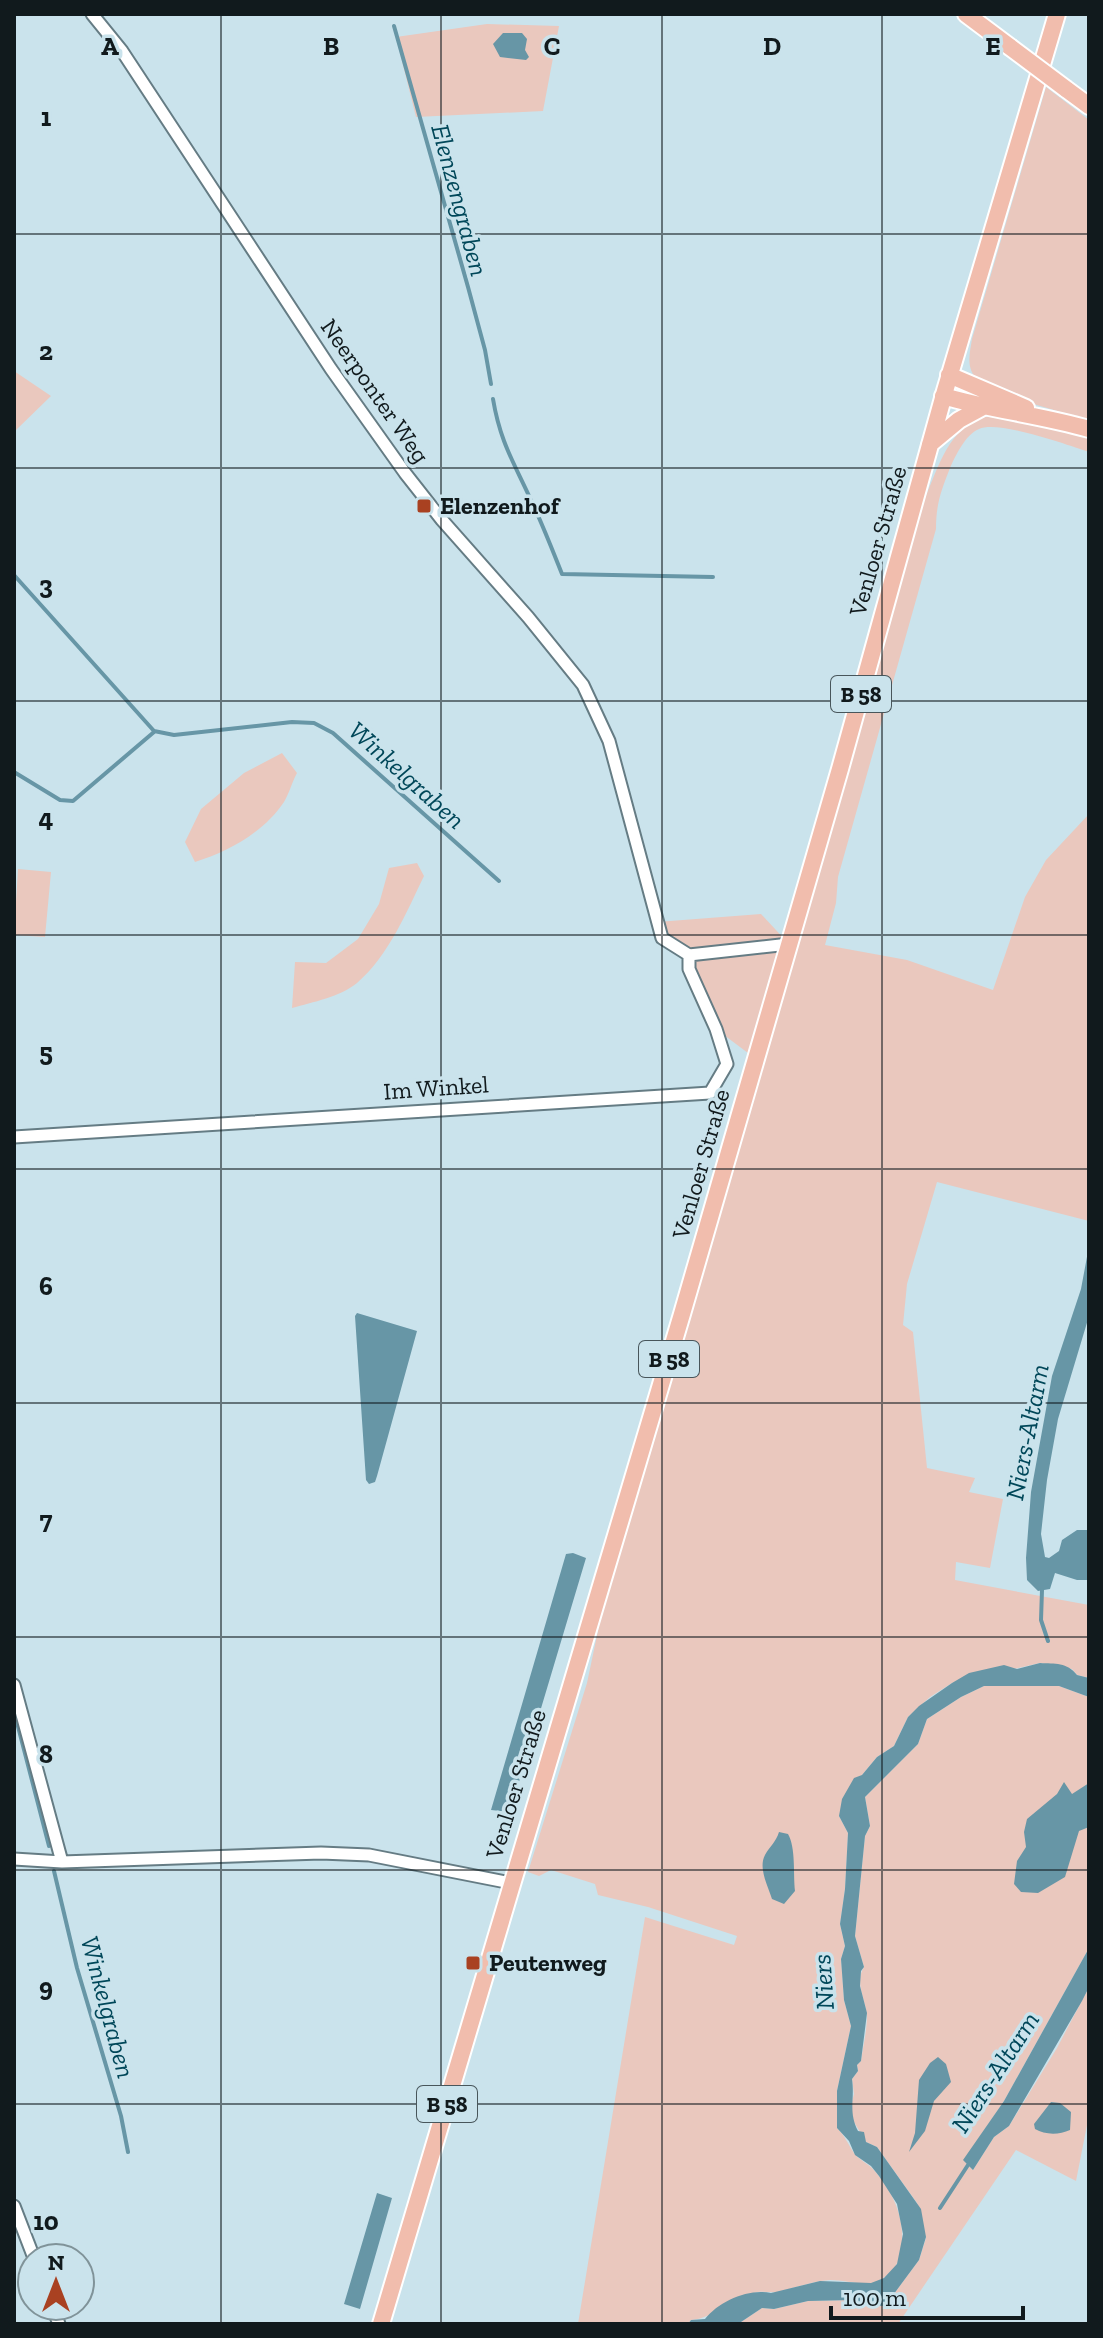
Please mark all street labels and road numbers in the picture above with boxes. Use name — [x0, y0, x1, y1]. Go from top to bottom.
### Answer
street label: Neerponter Weg — [315, 313, 436, 468]
street label: Venloer Straße — [842, 463, 913, 620]
road number: B 58 — [831, 676, 891, 712]
street label: Im Winkel — [382, 1069, 490, 1106]
street label: Venloer Straße — [665, 1086, 736, 1243]
road number: B 58 — [639, 1341, 699, 1377]
street label: Venloer Straße — [479, 1706, 552, 1863]
road number: B 58 — [417, 2086, 477, 2122]

